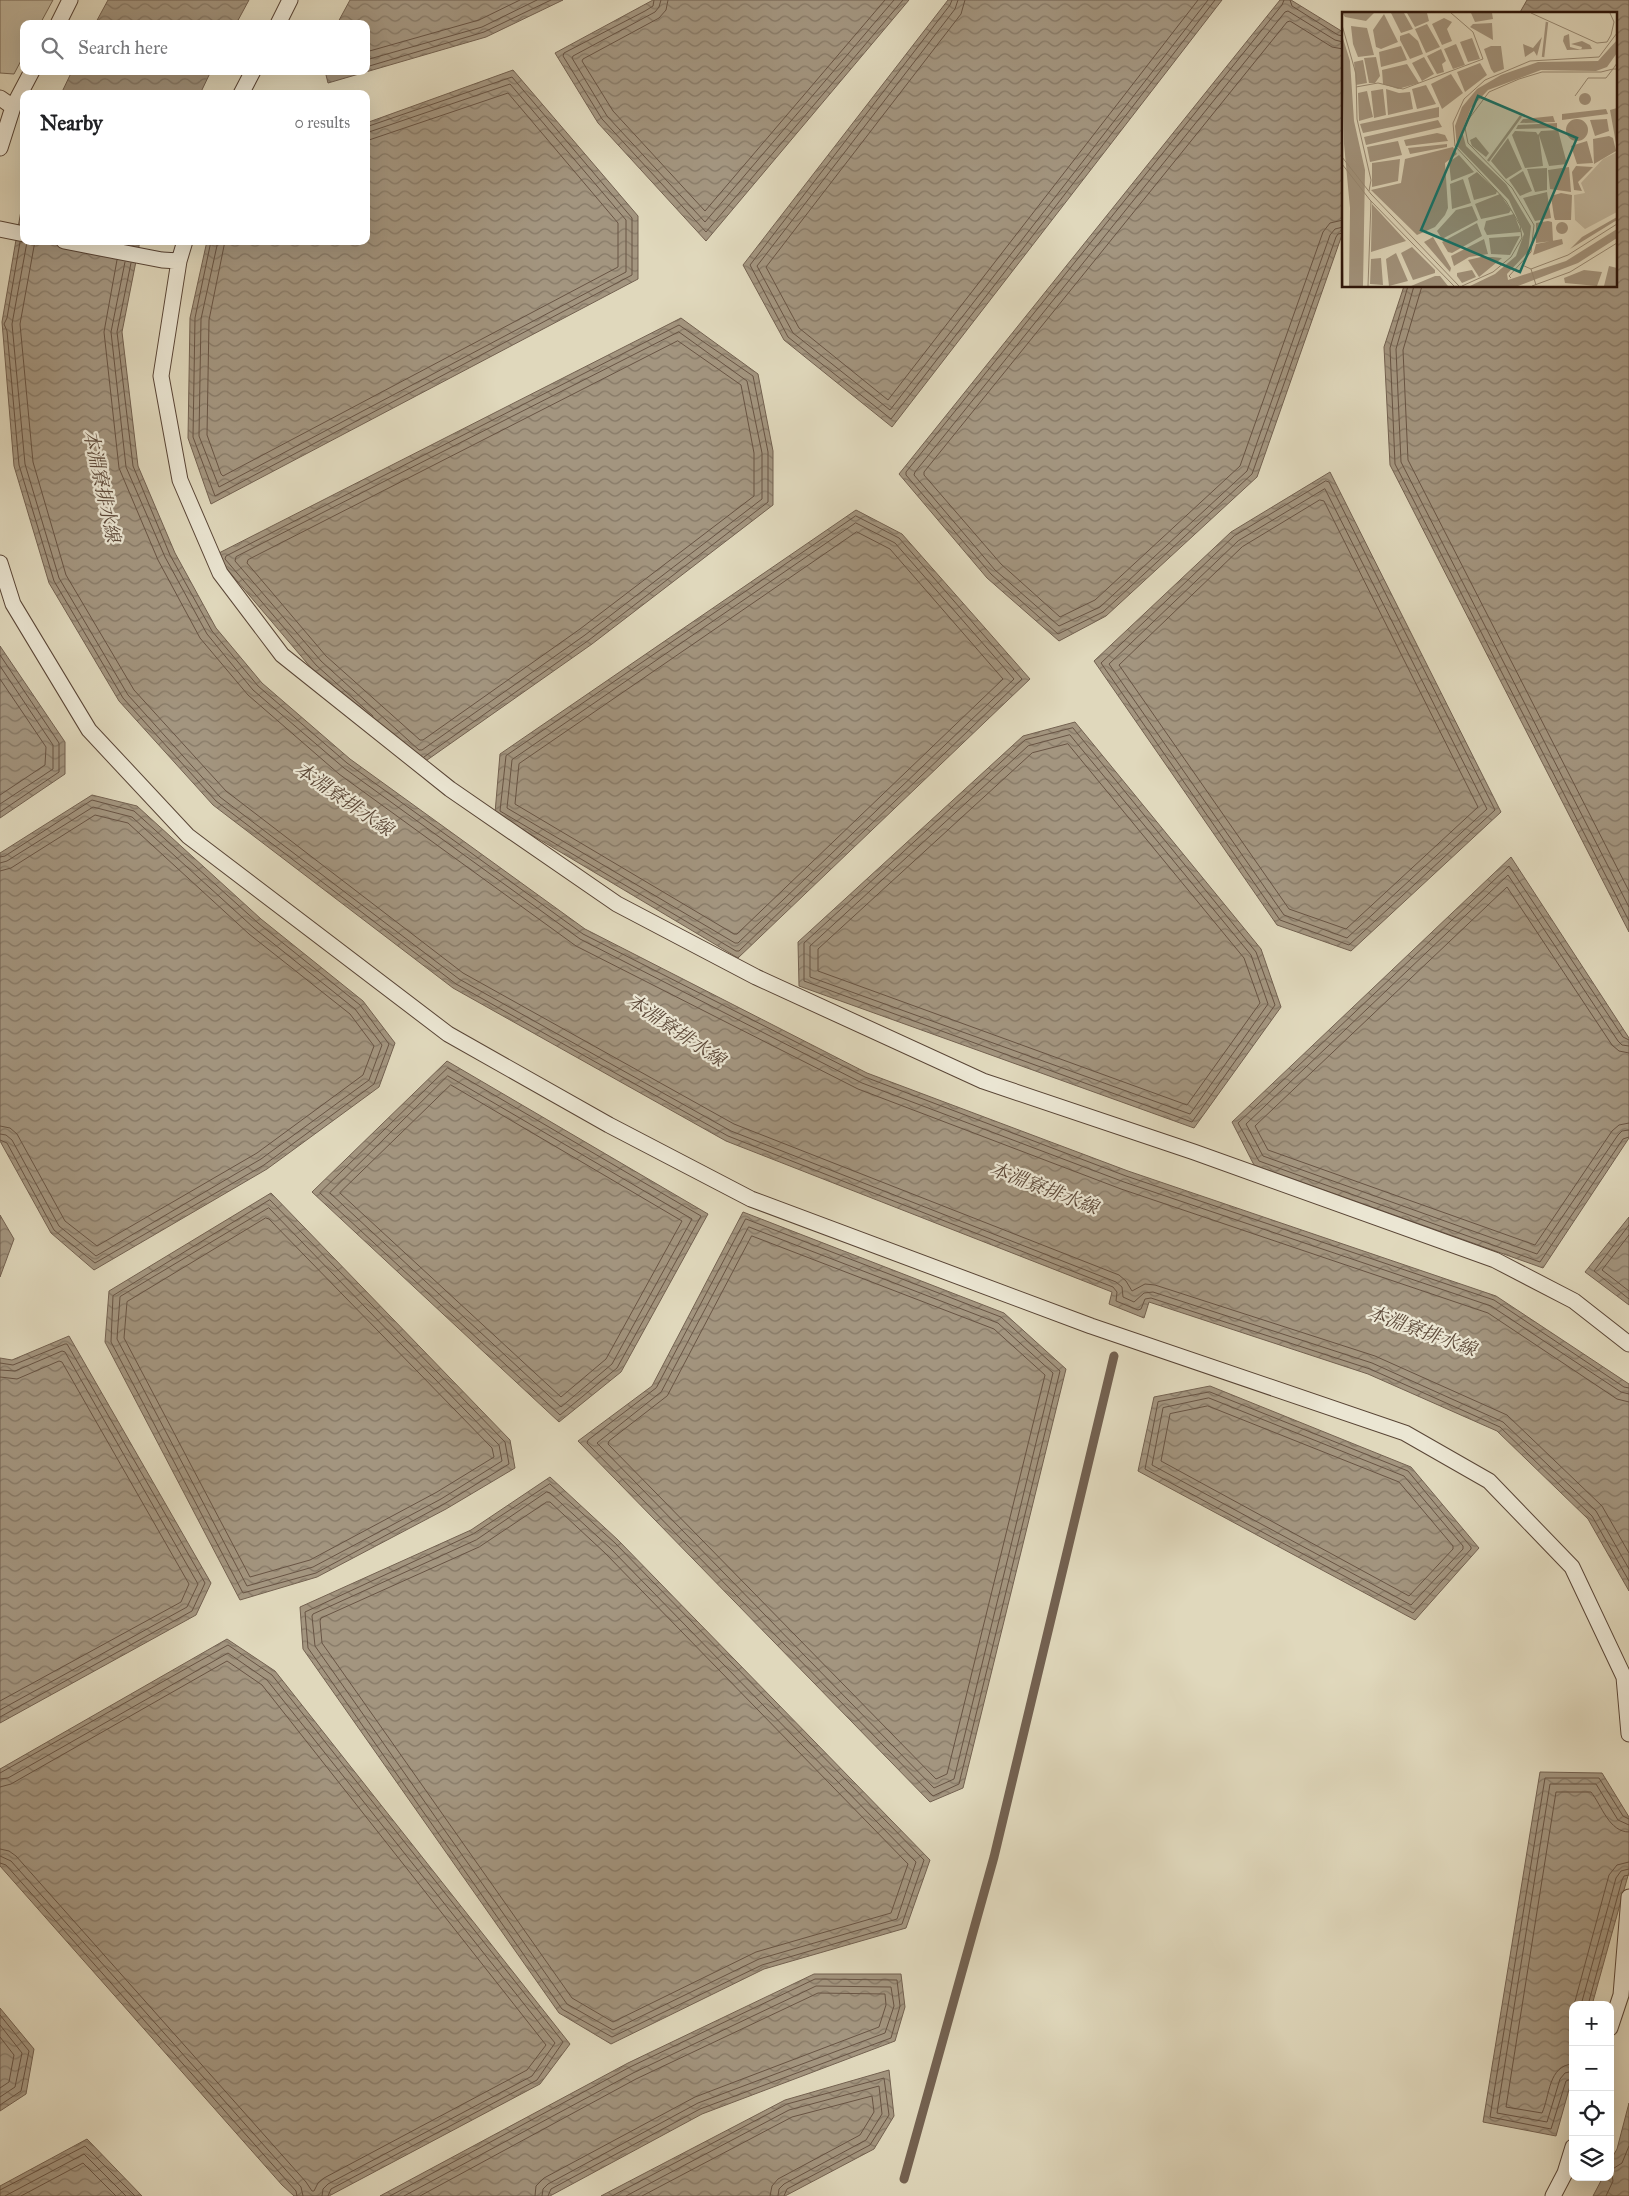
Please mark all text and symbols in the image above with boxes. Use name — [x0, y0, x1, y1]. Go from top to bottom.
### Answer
inset map — [1342, 12, 1616, 288]
search box — [20, 20, 370, 75]
icon: search — [38, 34, 66, 62]
text: Search here — [78, 36, 168, 59]
text: Nearby — [40, 110, 103, 136]
text: 0 results — [295, 113, 350, 132]
water label: 本淵寮排水線 — [79, 428, 126, 546]
water label: 本淵寮排水線 — [291, 757, 399, 842]
water label: 本淵寮排水線 — [622, 989, 731, 1073]
water label: 本淵寮排水線 — [987, 1157, 1103, 1220]
water label: 本淵寮排水線 — [1364, 1301, 1481, 1362]
map controls — [1569, 2001, 1614, 2181]
button: + — [1569, 2001, 1614, 2046]
button: − — [1569, 2046, 1614, 2091]
button: locate — [1569, 2091, 1614, 2136]
button: layers — [1569, 2136, 1614, 2181]

